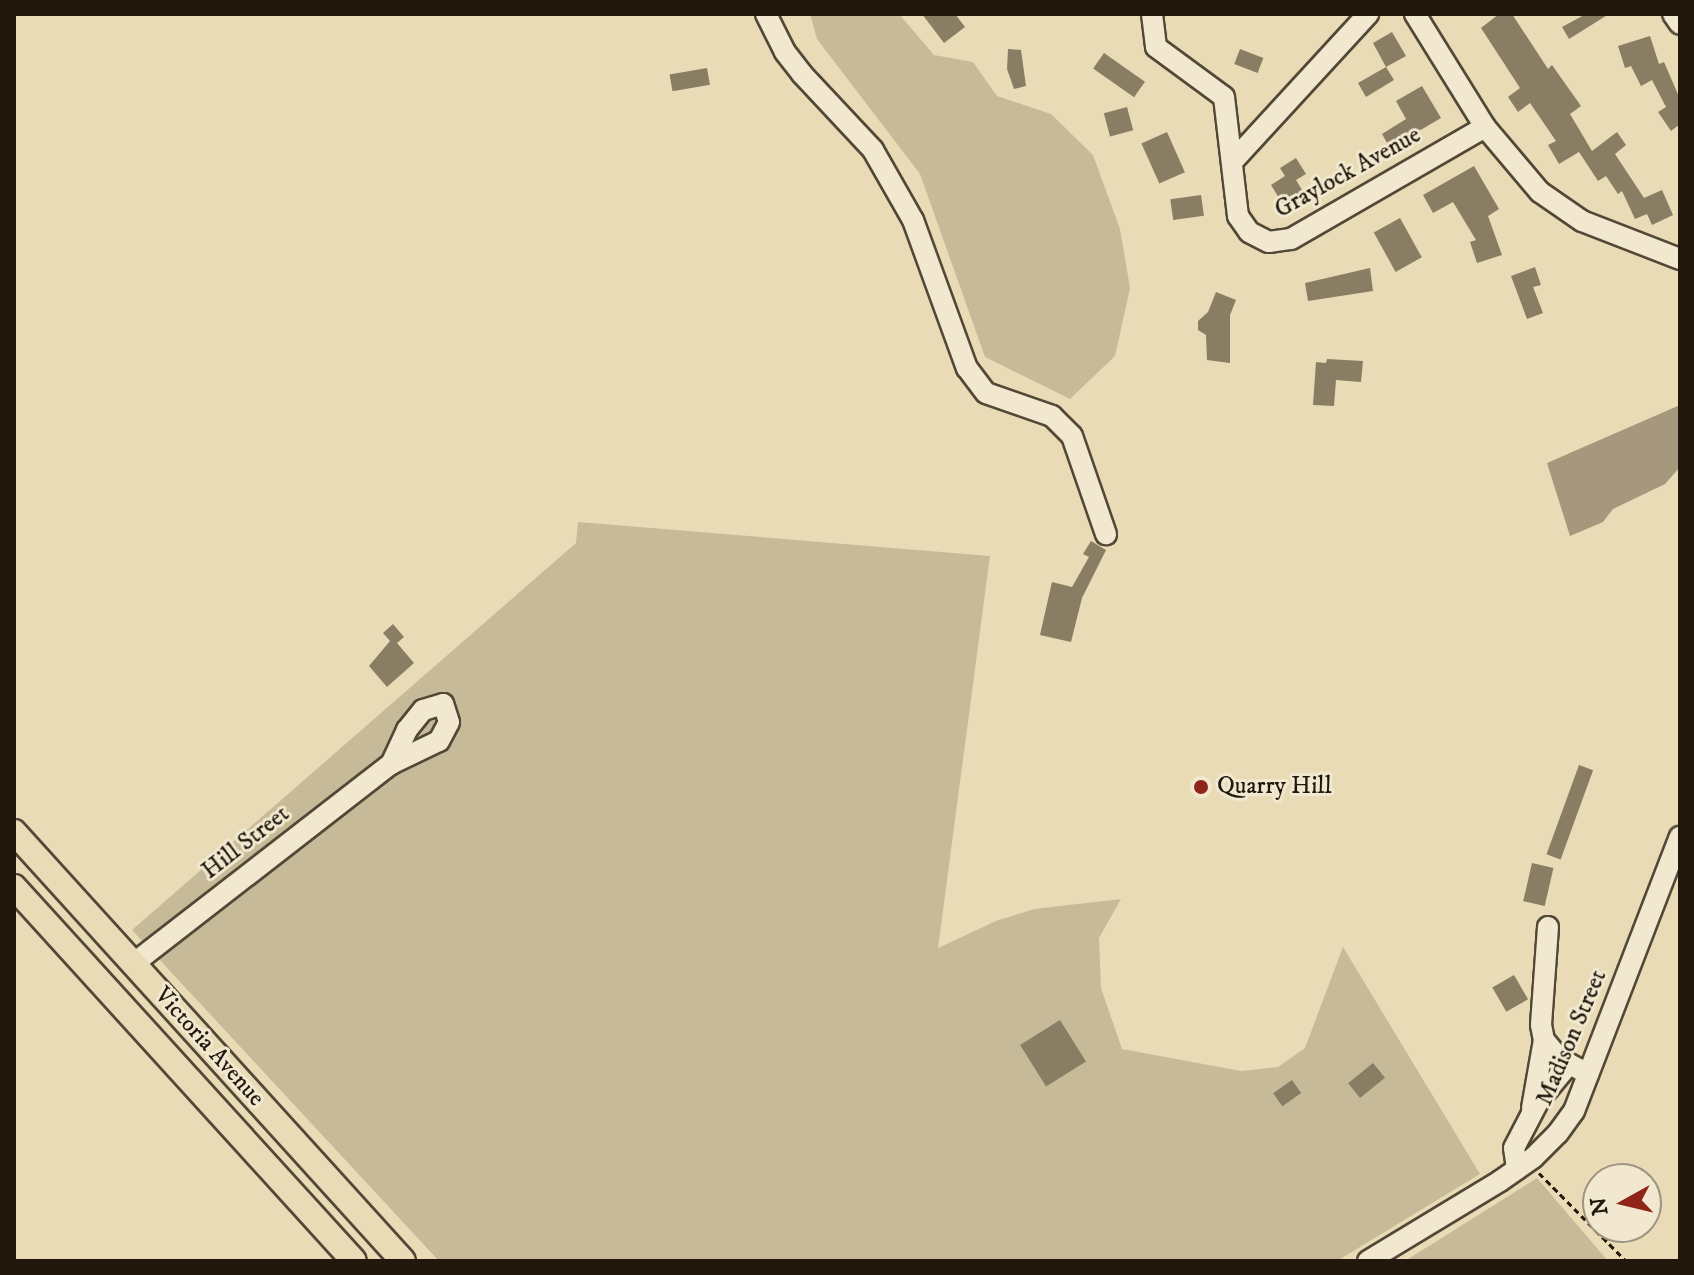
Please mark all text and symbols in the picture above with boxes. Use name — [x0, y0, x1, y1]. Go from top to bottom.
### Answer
street label: Graylock Avenue — [1270, 121, 1426, 225]
place label: Quarry Hill — [1217, 773, 1332, 801]
marker: Quarry Hill — [1192, 778, 1210, 796]
street label: Hill Street — [197, 800, 295, 886]
street label: Madison Street — [1531, 966, 1613, 1110]
street label: Victoria Avenue — [148, 981, 270, 1113]
north arrow — [1582, 1163, 1662, 1243]
text: N — [1585, 1195, 1614, 1217]

